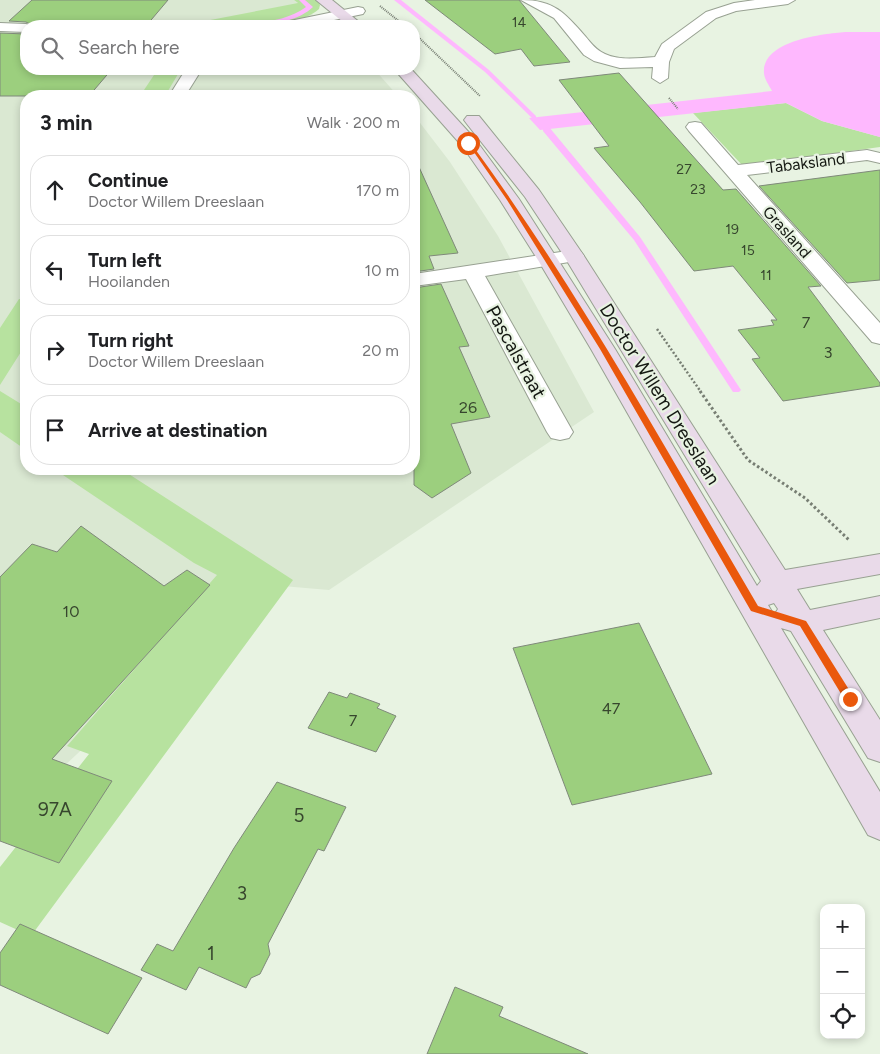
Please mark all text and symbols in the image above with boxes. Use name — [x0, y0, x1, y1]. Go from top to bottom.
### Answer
house number: 14 — [512, 14, 527, 31]
search box — [20, 20, 420, 75]
icon: search — [38, 34, 66, 62]
text: Search here — [78, 36, 180, 59]
text: 3 min — [40, 110, 92, 135]
text: Walk · 200 m — [307, 113, 400, 132]
route start — [457, 132, 480, 155]
street label: Tabaksland — [766, 149, 846, 177]
house number: 27 — [676, 161, 692, 178]
text: Continue — [88, 169, 168, 192]
icon: ahead — [41, 176, 69, 204]
text: 170 m — [356, 181, 399, 200]
house number: 23 — [690, 181, 706, 198]
text: Doctor Willem Dreeslaan — [88, 192, 264, 211]
street label: Grasland — [759, 202, 815, 262]
house number: 19 — [725, 221, 739, 238]
house number: 15 — [741, 242, 755, 259]
text: Turn left — [88, 249, 162, 272]
icon: left — [41, 256, 69, 284]
text: 10 m — [365, 261, 399, 280]
house number: 11 — [760, 267, 772, 284]
text: Hooilanden — [88, 272, 170, 291]
street label: Doctor Willem Dreeslaan — [595, 299, 725, 489]
street label: Pascalstraat — [481, 302, 551, 402]
house number: 7 — [802, 313, 811, 332]
text: Turn right — [88, 329, 174, 352]
icon: right — [41, 336, 69, 364]
text: 20 m — [362, 341, 399, 360]
house number: 3 — [824, 343, 832, 362]
text: Doctor Willem Dreeslaan — [88, 352, 264, 371]
house number: 26 — [459, 398, 477, 417]
icon: arrive — [41, 416, 69, 444]
text: Arrive at destination — [88, 419, 267, 442]
house number: 10 — [63, 602, 79, 621]
route end — [839, 688, 862, 711]
house number: 47 — [602, 699, 621, 718]
house number: 7 — [349, 711, 358, 730]
house number: 97A — [38, 798, 72, 821]
house number: 5 — [294, 804, 305, 827]
house number: 3 — [237, 882, 247, 905]
map controls — [820, 904, 865, 1039]
button: + — [820, 904, 865, 949]
house number: 1 — [207, 942, 215, 965]
button: − — [820, 949, 865, 994]
button: locate — [820, 994, 865, 1039]

